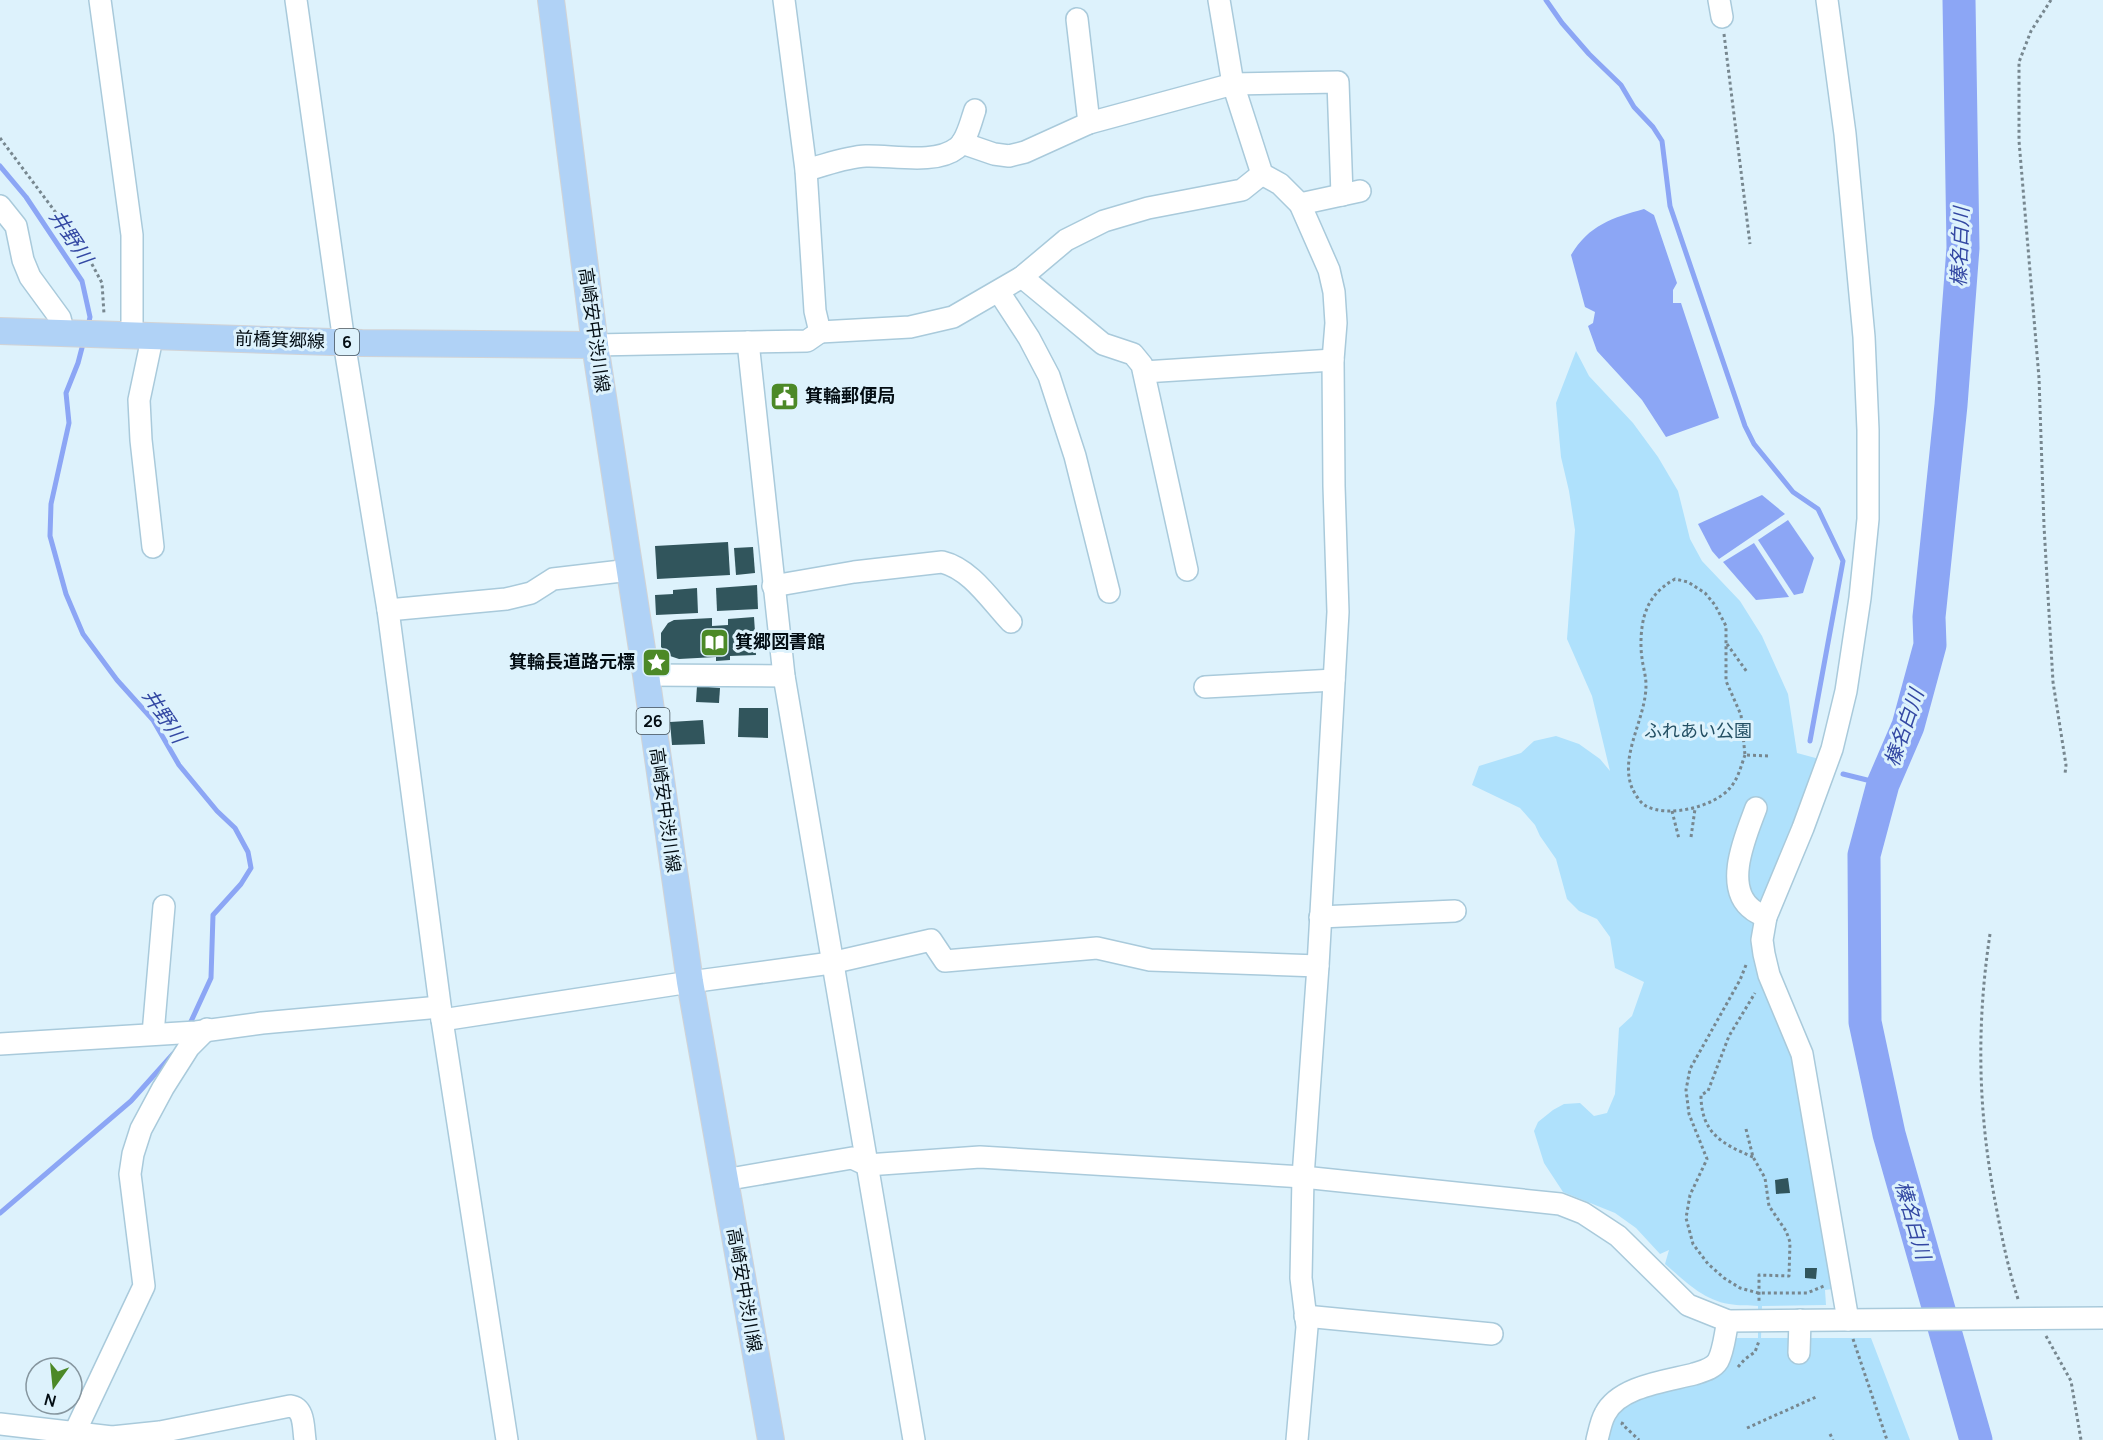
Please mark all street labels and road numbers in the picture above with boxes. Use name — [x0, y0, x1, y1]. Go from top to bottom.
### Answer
street label: 高崎安中渋川線 — [574, 266, 616, 394]
street label: 前橋箕郷線 — [235, 325, 325, 353]
road number: 6 — [335, 329, 359, 355]
road number: 26 — [636, 708, 670, 734]
street label: 高崎安中渋川線 — [645, 746, 687, 874]
street label: 高崎安中渋川線 — [722, 1226, 768, 1354]

